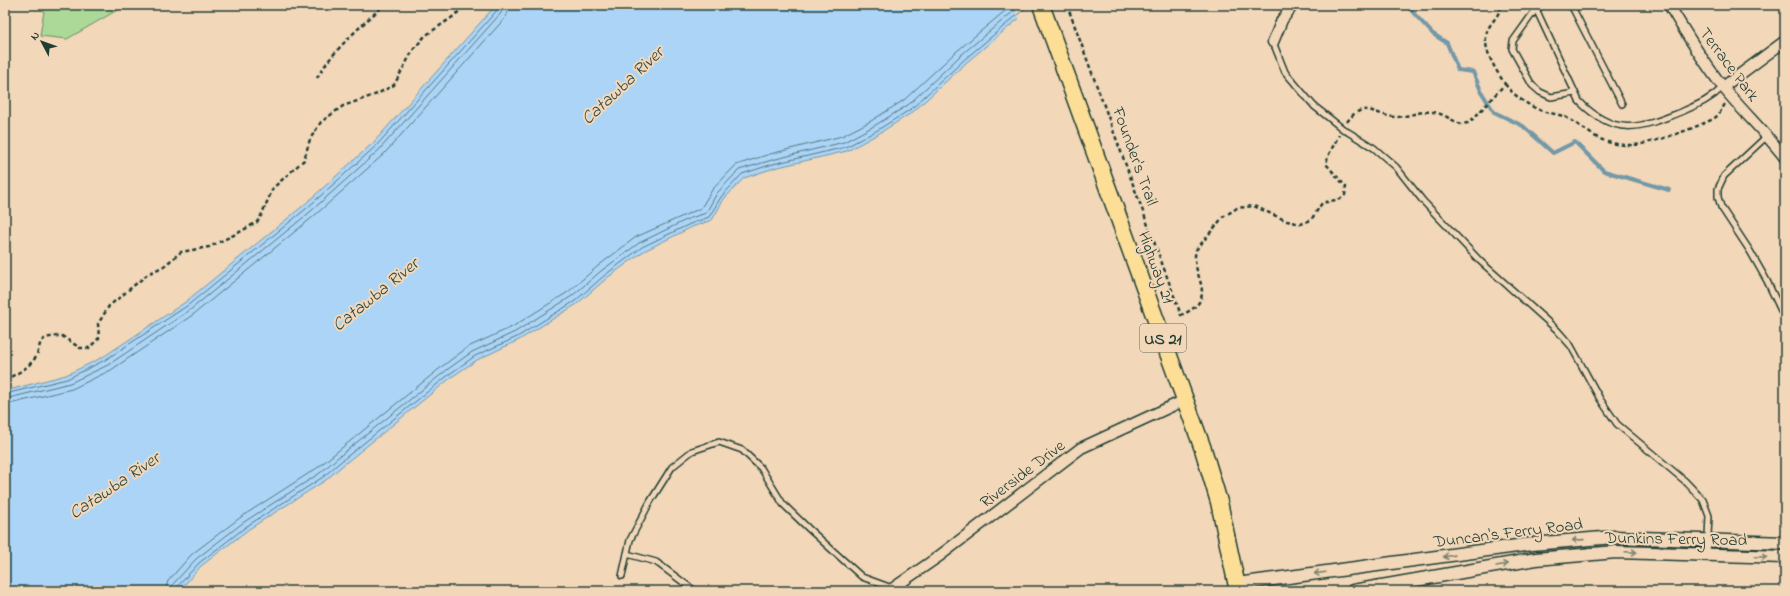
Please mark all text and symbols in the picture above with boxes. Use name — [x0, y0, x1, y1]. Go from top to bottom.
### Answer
north arrow — [22, 22, 62, 62]
street label: Terrace Park — [1693, 23, 1765, 108]
text: N — [27, 28, 44, 44]
water label: Catawba River — [576, 40, 672, 132]
street label: Founder's Trail — [1105, 103, 1164, 210]
street label: Highway 21 — [1129, 228, 1181, 309]
water label: Catawba River — [327, 251, 427, 339]
road number: US 21 — [1140, 324, 1186, 352]
street label: Riverside Drive — [975, 434, 1071, 515]
water label: Catawba River — [64, 445, 168, 527]
street label: Duncan's Ferry Road — [1431, 512, 1585, 556]
street label: Dunkins Ferry Road — [1604, 526, 1748, 554]
one-way arrow — [1572, 537, 1585, 544]
one-way arrow — [1624, 548, 1637, 556]
one-way arrow — [1443, 552, 1456, 560]
one-way arrow — [1754, 553, 1767, 560]
one-way arrow — [1495, 561, 1508, 569]
one-way arrow — [1314, 570, 1327, 577]

